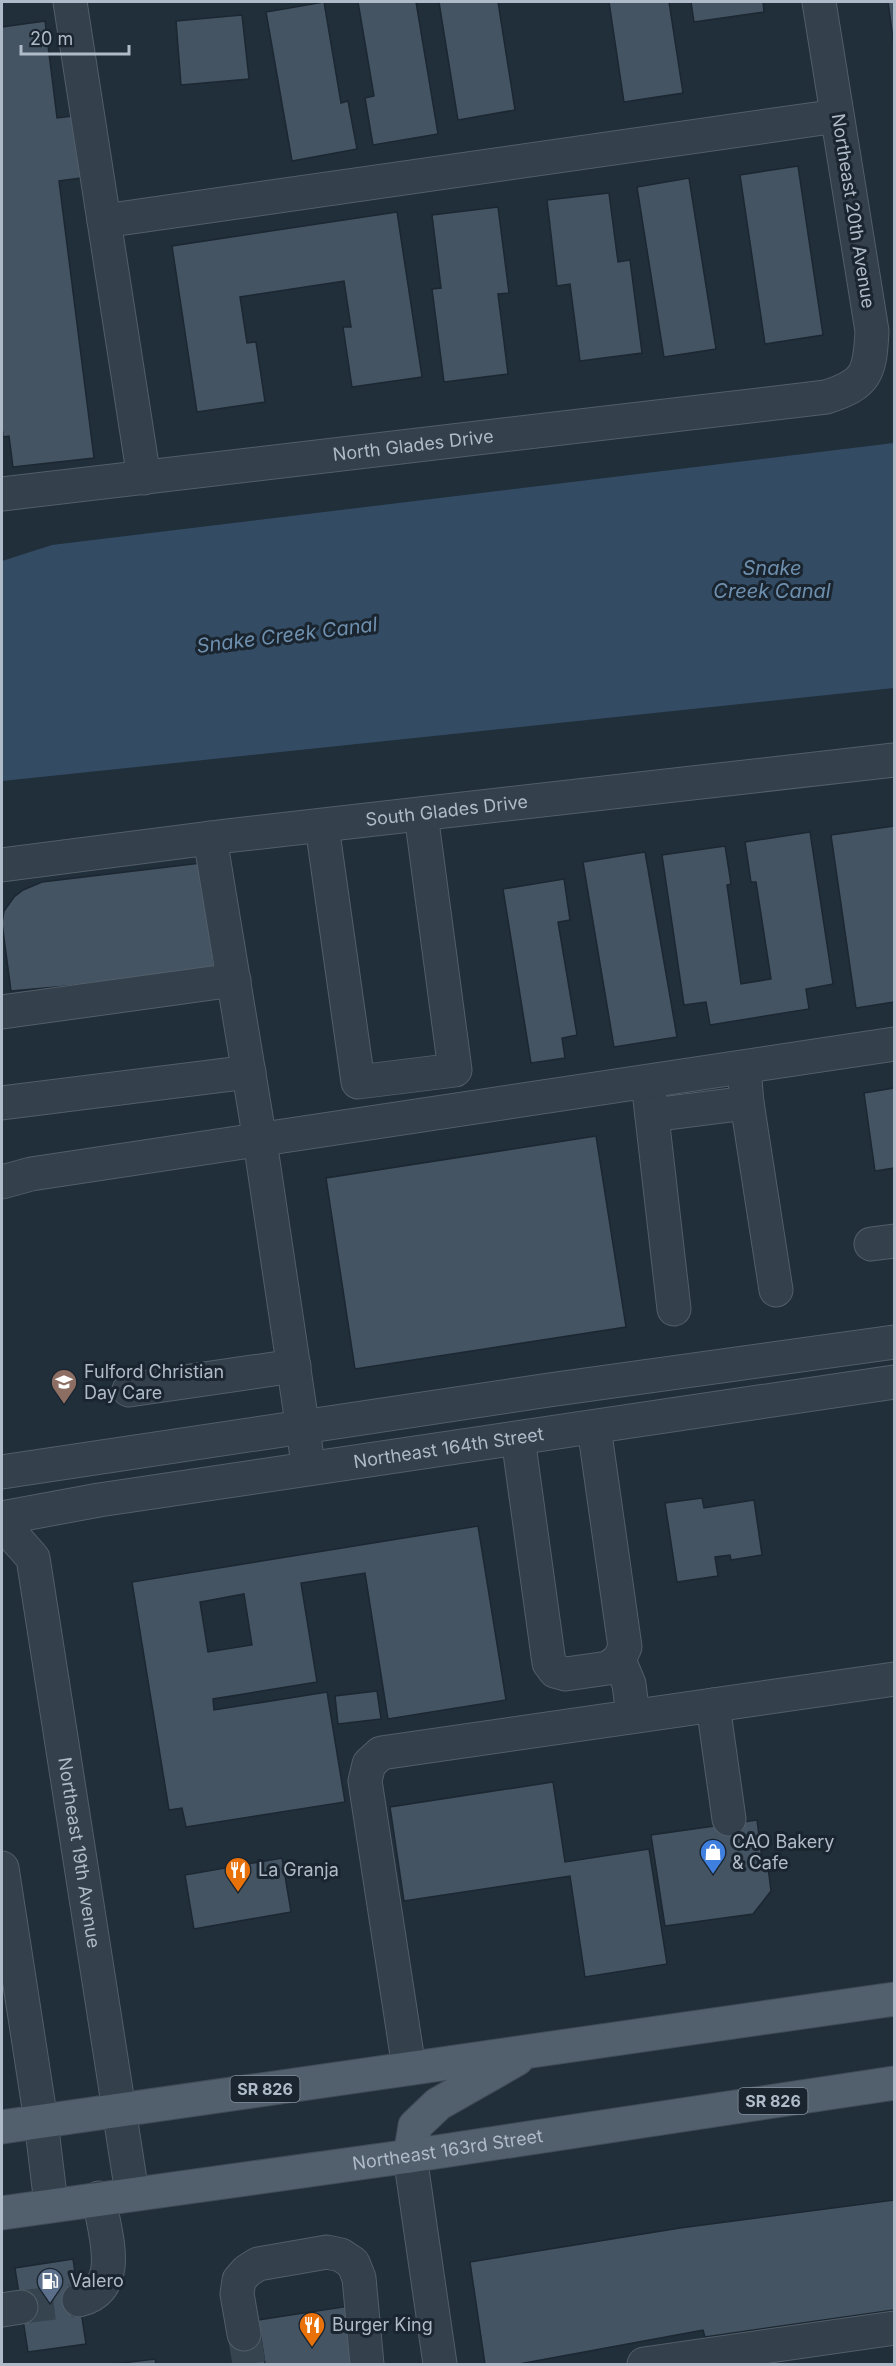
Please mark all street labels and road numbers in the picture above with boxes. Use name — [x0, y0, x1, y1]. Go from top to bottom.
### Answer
street label: Northeast 20th Avenue — [828, 112, 879, 310]
street label: North Glades Drive — [332, 425, 495, 465]
street label: South Glades Drive — [364, 791, 529, 830]
street label: Northeast 164th Street — [352, 1423, 545, 1472]
street label: Northeast 19th Avenue — [54, 1756, 105, 1950]
road number: SR 826 — [230, 2076, 300, 2102]
road number: SR 826 — [738, 2088, 808, 2114]
street label: Northeast 163rd Street — [351, 2125, 544, 2174]

